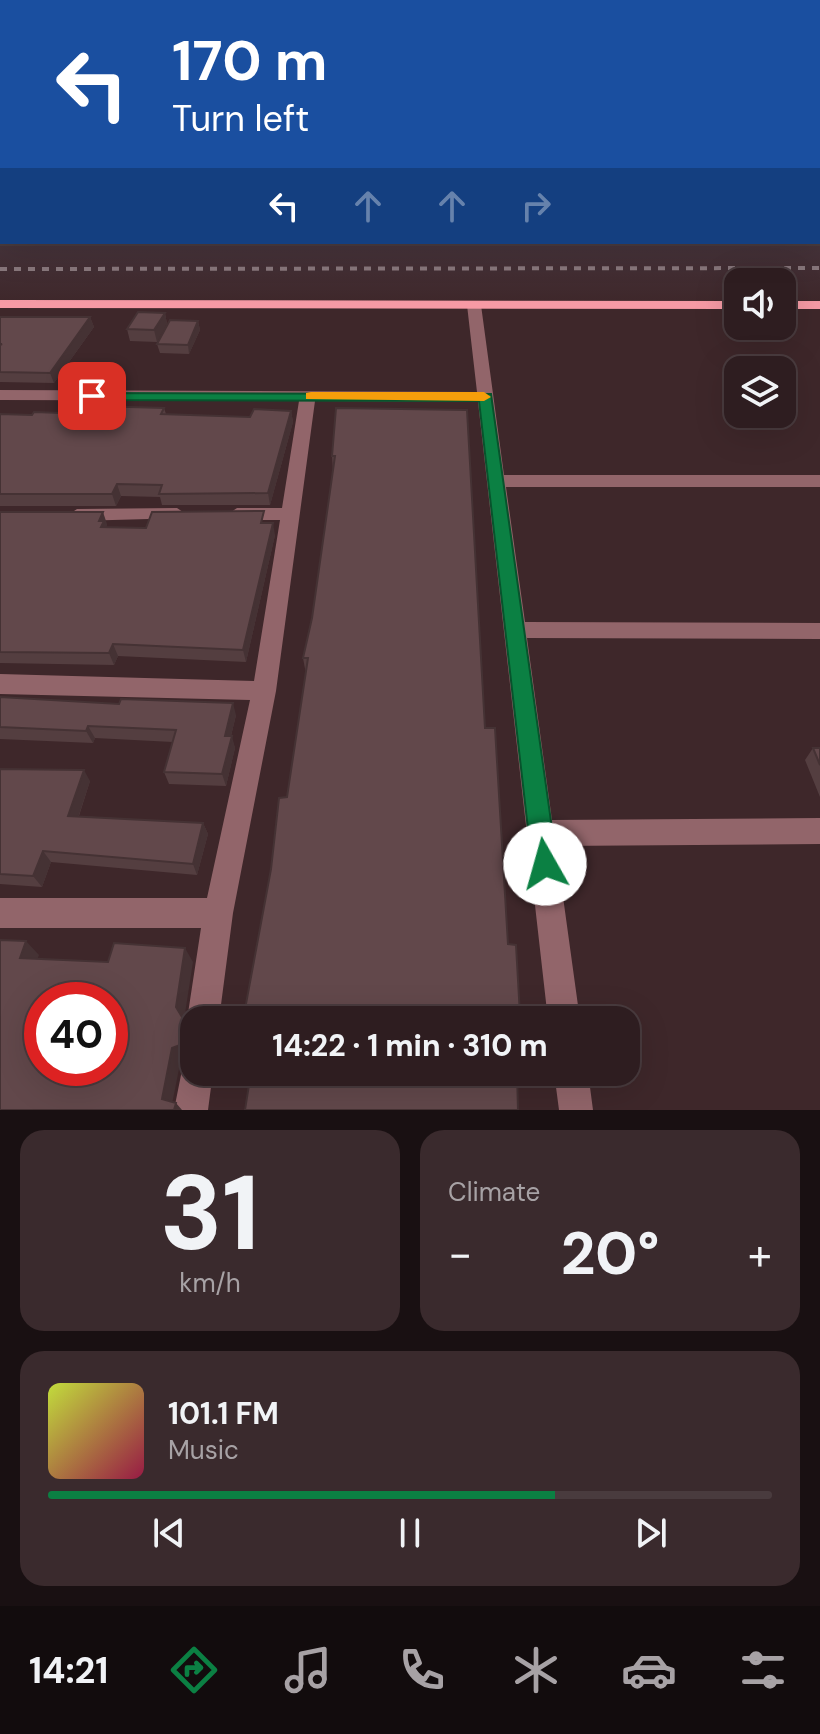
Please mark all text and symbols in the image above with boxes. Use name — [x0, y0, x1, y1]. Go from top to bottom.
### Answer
text: 170 m — [172, 24, 327, 97]
icon: left — [40, 32, 144, 136]
text: Turn left — [172, 95, 309, 142]
icon: left — [262, 184, 306, 228]
icon: ahead — [346, 184, 390, 228]
icon: ahead — [430, 184, 474, 228]
icon: right — [514, 184, 558, 228]
map controls — [724, 268, 796, 428]
button: sound — [724, 268, 796, 340]
button: layers — [724, 356, 796, 428]
pin — [58, 362, 126, 430]
icon: arrive — [70, 374, 114, 418]
position arrow — [503, 822, 587, 906]
speed limit sign: 40 — [24, 982, 128, 1086]
text: 14:22 · 1 min · 310 m — [272, 1026, 548, 1065]
text: 31 — [160, 1146, 260, 1281]
text: Climate — [448, 1175, 540, 1209]
text: 20° — [561, 1214, 659, 1293]
text: − — [448, 1225, 472, 1283]
text: + — [748, 1225, 772, 1283]
text: km/h — [179, 1266, 241, 1300]
text: 101.1 FM — [168, 1394, 279, 1433]
text: Music — [168, 1433, 239, 1467]
icon: previous — [147, 1511, 191, 1555]
icon: pause — [388, 1511, 432, 1555]
icon: next — [629, 1511, 673, 1555]
icon: directions — [166, 1642, 222, 1698]
icon: music — [280, 1642, 336, 1698]
icon: phone — [394, 1642, 450, 1698]
icon: climate — [508, 1642, 564, 1698]
icon: car — [621, 1642, 677, 1698]
icon: filters — [735, 1642, 791, 1698]
text: 14:21 — [29, 1647, 108, 1694]

